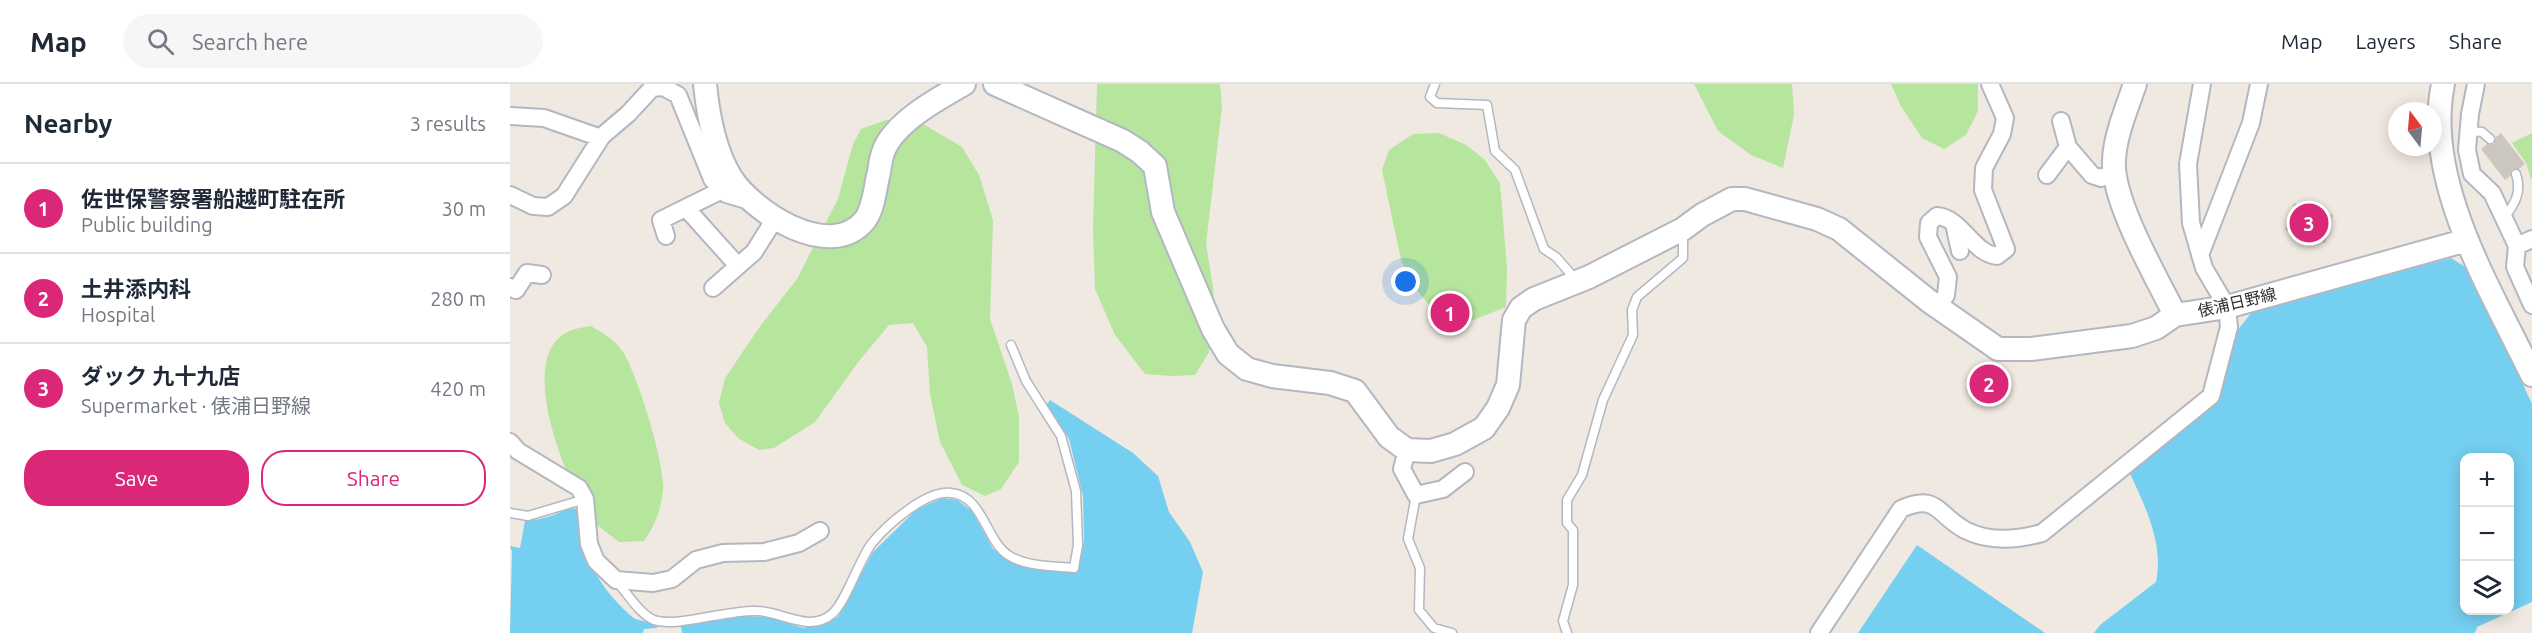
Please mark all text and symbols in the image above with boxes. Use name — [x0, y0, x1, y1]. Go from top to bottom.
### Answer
search box — [123, 14, 543, 68]
icon: search — [144, 25, 177, 58]
text: Map — [30, 26, 87, 57]
text: Search here — [192, 29, 308, 54]
text: Map — [2281, 29, 2322, 53]
text: Layers — [2355, 29, 2416, 53]
text: Share — [2449, 29, 2502, 53]
north arrow — [2388, 102, 2442, 156]
text: Nearby — [24, 109, 112, 138]
text: 3 results — [410, 112, 486, 135]
text: 佐世保警察署船越町駐在所 — [81, 186, 345, 211]
text: 1 — [38, 197, 49, 220]
text: 30 m — [442, 197, 486, 220]
pin: 3 — [2290, 200, 2328, 246]
text: Public building — [81, 213, 213, 236]
your location — [1391, 267, 1420, 296]
text: 土井添内科 — [81, 276, 191, 301]
street label: 俵浦日野線 — [2196, 284, 2278, 320]
text: 2 — [38, 287, 49, 310]
text: 280 m — [430, 287, 486, 310]
pin: 1 — [1430, 290, 1470, 336]
text: Hospital — [81, 303, 155, 326]
pin: 2 — [1970, 362, 2008, 406]
text: ダック 九十九店 — [81, 363, 240, 388]
text: 3 — [38, 377, 49, 400]
text: 420 m — [430, 377, 486, 400]
text: Supermarket · 俵浦日野線 — [81, 394, 311, 417]
button: Save — [24, 450, 249, 506]
button: Share — [261, 450, 486, 506]
map controls — [2460, 453, 2514, 615]
button: + — [2460, 453, 2514, 507]
button: − — [2460, 507, 2514, 561]
button: layers — [2460, 561, 2514, 615]

